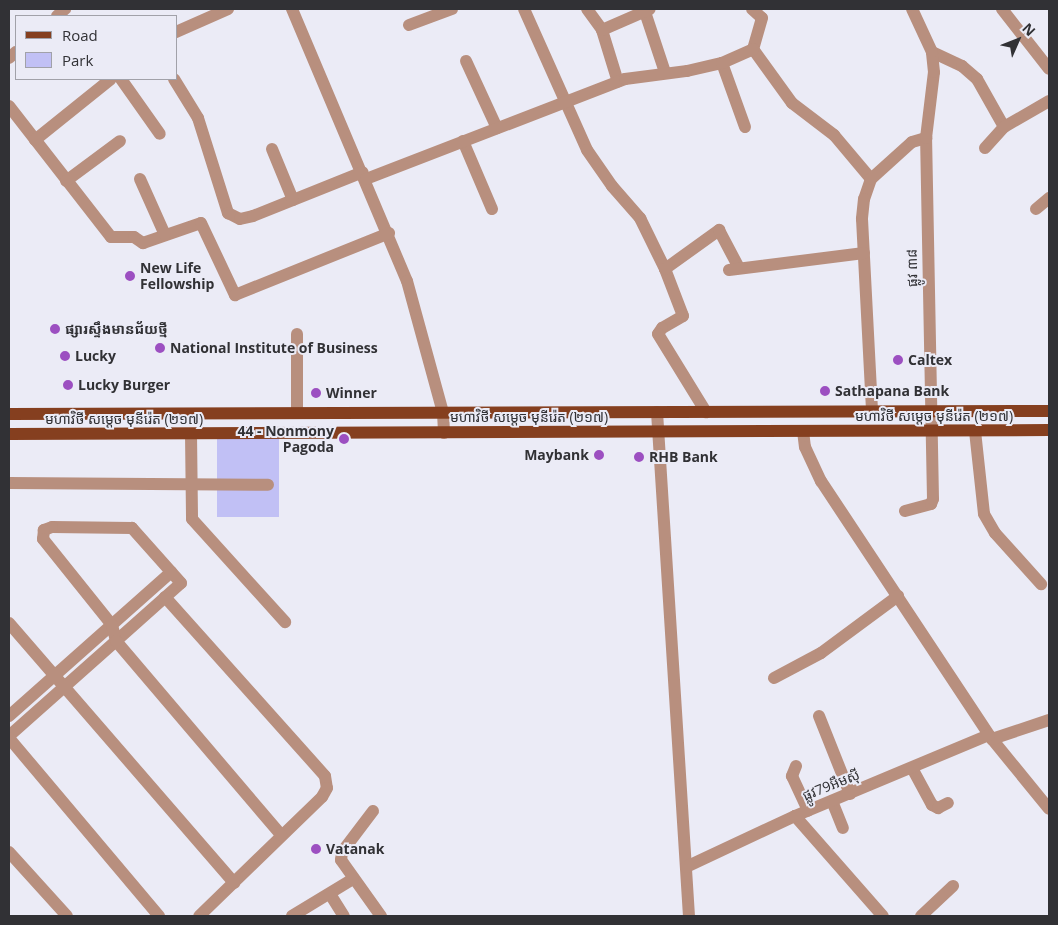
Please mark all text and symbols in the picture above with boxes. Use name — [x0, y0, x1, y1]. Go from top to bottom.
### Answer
legend — [15, 15, 178, 80]
north arrow — [993, 15, 1043, 65]
text: N — [1018, 19, 1040, 40]
text: Road — [62, 25, 98, 45]
text: Park — [62, 50, 93, 70]
street label: ផ្លូវ ៣៨ — [903, 249, 921, 287]
place label: New Life Fellowship — [140, 260, 214, 292]
marker: New Life Fellowship — [124, 270, 136, 282]
place label: ផ្សារស្ទឹងមានជ័យថ្មី — [65, 321, 168, 337]
marker: ផ្សារស្ទឹងមានជ័យថ្មី — [49, 323, 61, 335]
place label: National Institute of Business — [170, 340, 378, 356]
marker: National Institute of Business — [154, 342, 166, 354]
place label: Lucky — [75, 348, 116, 364]
marker: Lucky — [59, 350, 71, 362]
place label: Caltex — [908, 352, 952, 368]
marker: Caltex — [892, 354, 904, 366]
place label: Lucky Burger — [78, 377, 170, 393]
marker: Lucky Burger — [62, 379, 74, 391]
place label: Sathapana Bank — [835, 383, 949, 399]
place label: Winner — [326, 385, 377, 401]
marker: Sathapana Bank — [819, 385, 831, 397]
marker: Winner — [310, 387, 322, 399]
street label: មហាវិថី សម្តេច មុនីរ៉េត (២១៧) — [855, 408, 1013, 424]
street label: មហាវិថី សម្តេច មុនីរ៉េត (២១៧) — [450, 409, 608, 425]
street label: មហាវិថី សម្តេច មុនីរ៉េត (២១៧) — [45, 411, 203, 427]
place label: 44 - Nonmony Pagoda — [237, 423, 334, 456]
marker: 44 - Nonmony Pagoda — [338, 433, 350, 445]
place label: Maybank — [524, 447, 589, 463]
marker: Maybank — [593, 449, 605, 461]
place label: RHB Bank — [649, 449, 718, 465]
marker: RHB Bank — [633, 451, 645, 463]
street label: ផ្លូវ79អឹមស៊ី — [800, 766, 862, 804]
place label: Vatanak — [326, 841, 384, 857]
marker: Vatanak — [310, 843, 322, 855]

